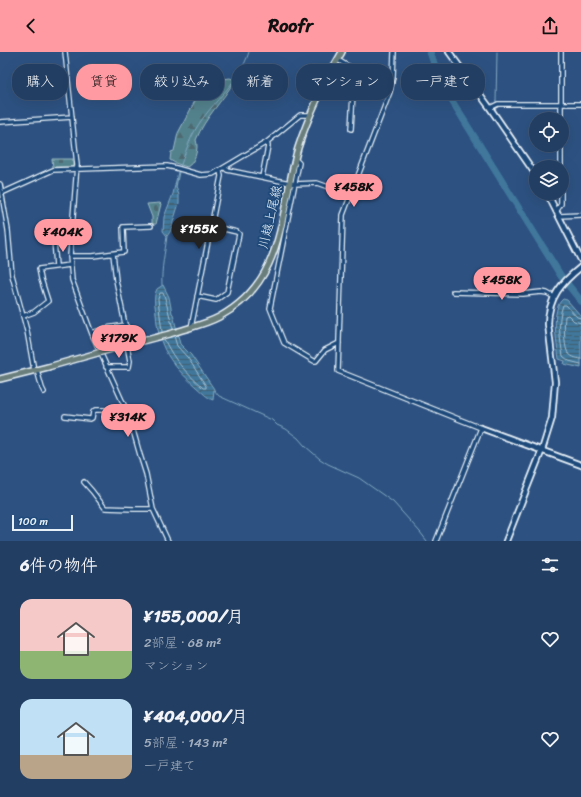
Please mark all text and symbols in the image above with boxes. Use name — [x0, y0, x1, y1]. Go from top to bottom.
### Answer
text: Roofr — [268, 10, 313, 42]
icon: back — [20, 15, 42, 37]
icon: share — [539, 15, 561, 37]
chip: 購入 — [12, 64, 68, 100]
chip: 賃貸 — [76, 64, 132, 100]
chip: 絞り込み — [140, 64, 224, 100]
chip: 新着 — [232, 64, 288, 100]
chip: マンション — [296, 64, 393, 100]
chip: 一戸建て — [401, 64, 485, 100]
map controls — [529, 112, 569, 200]
button: locate — [529, 112, 569, 152]
button: layers — [529, 160, 569, 200]
pin: ¥458K — [326, 174, 382, 208]
text: ¥458K — [334, 175, 374, 198]
street label: 川越上尾線 — [251, 182, 289, 251]
pin: ¥155K — [171, 216, 227, 250]
text: ¥155K — [181, 217, 217, 240]
pin: ¥404K — [35, 219, 91, 253]
text: ¥404K — [43, 220, 83, 243]
pin: ¥458K — [474, 267, 530, 301]
text: ¥458K — [482, 268, 522, 291]
pin: ¥179K — [91, 325, 147, 359]
text: ¥179K — [101, 326, 137, 349]
pin: ¥314K — [100, 404, 156, 438]
text: ¥314K — [110, 405, 146, 428]
text: 100 m — [18, 512, 48, 531]
scale bar — [12, 513, 73, 532]
text: 6件の物件 — [20, 550, 98, 580]
icon: filters — [539, 554, 561, 576]
text: ¥155,000/月 — [144, 601, 244, 631]
icon: home — [52, 615, 100, 663]
icon: heart — [539, 628, 561, 650]
text: 2部屋 · 68 m² — [144, 631, 221, 654]
text: マンション — [144, 654, 208, 677]
text: ¥404,000/月 — [144, 701, 248, 731]
icon: home — [52, 715, 100, 763]
icon: heart — [539, 728, 561, 750]
text: 5部屋 · 143 m² — [144, 731, 228, 754]
text: 一戸建て — [144, 754, 196, 777]

